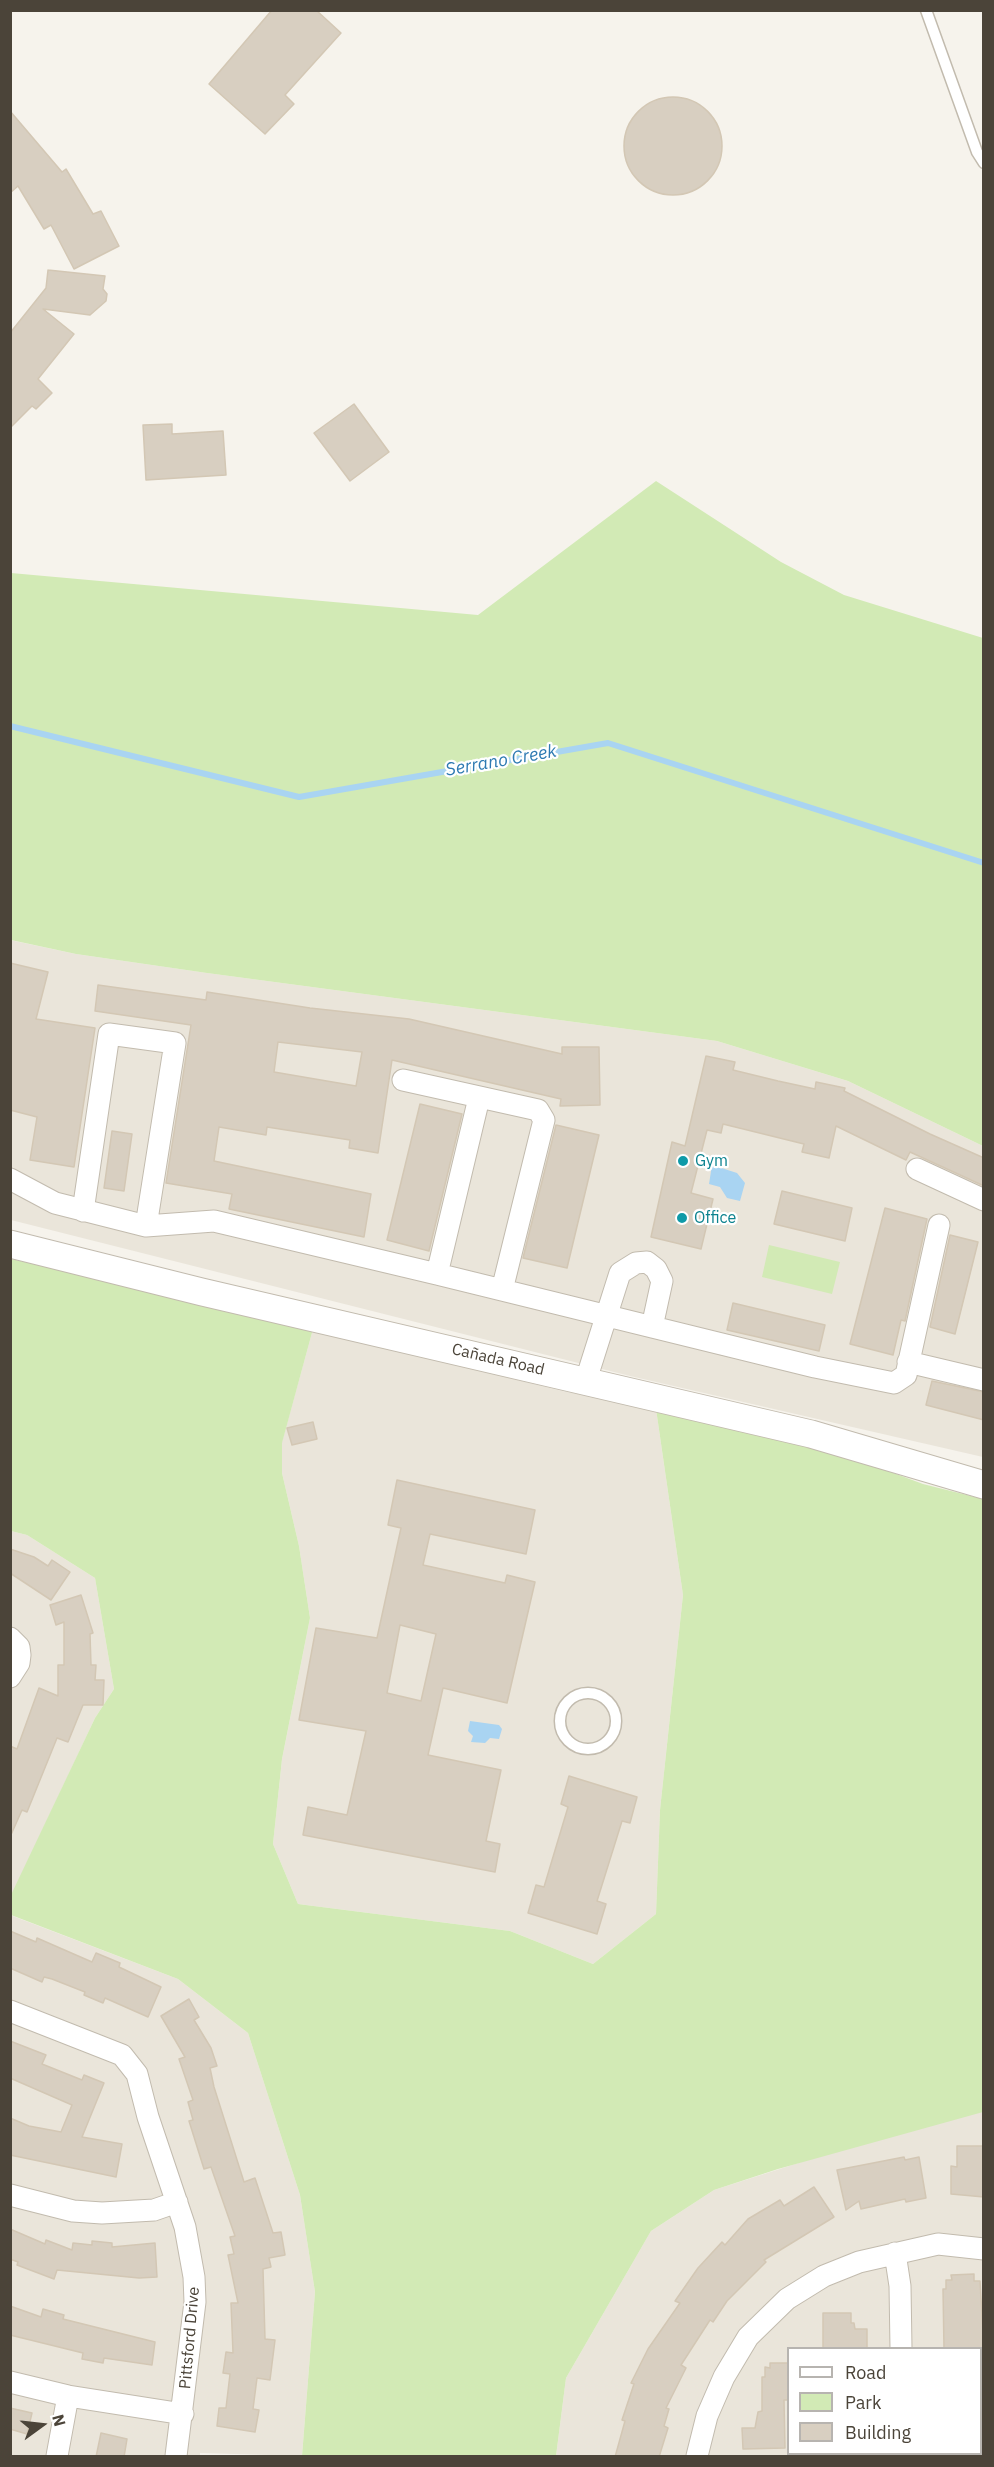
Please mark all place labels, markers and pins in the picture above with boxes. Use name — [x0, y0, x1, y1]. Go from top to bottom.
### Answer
place label: Gym — [695, 1151, 728, 1171]
marker: Gym — [676, 1154, 690, 1168]
place label: Office — [694, 1208, 736, 1228]
marker: Office — [675, 1211, 689, 1225]

